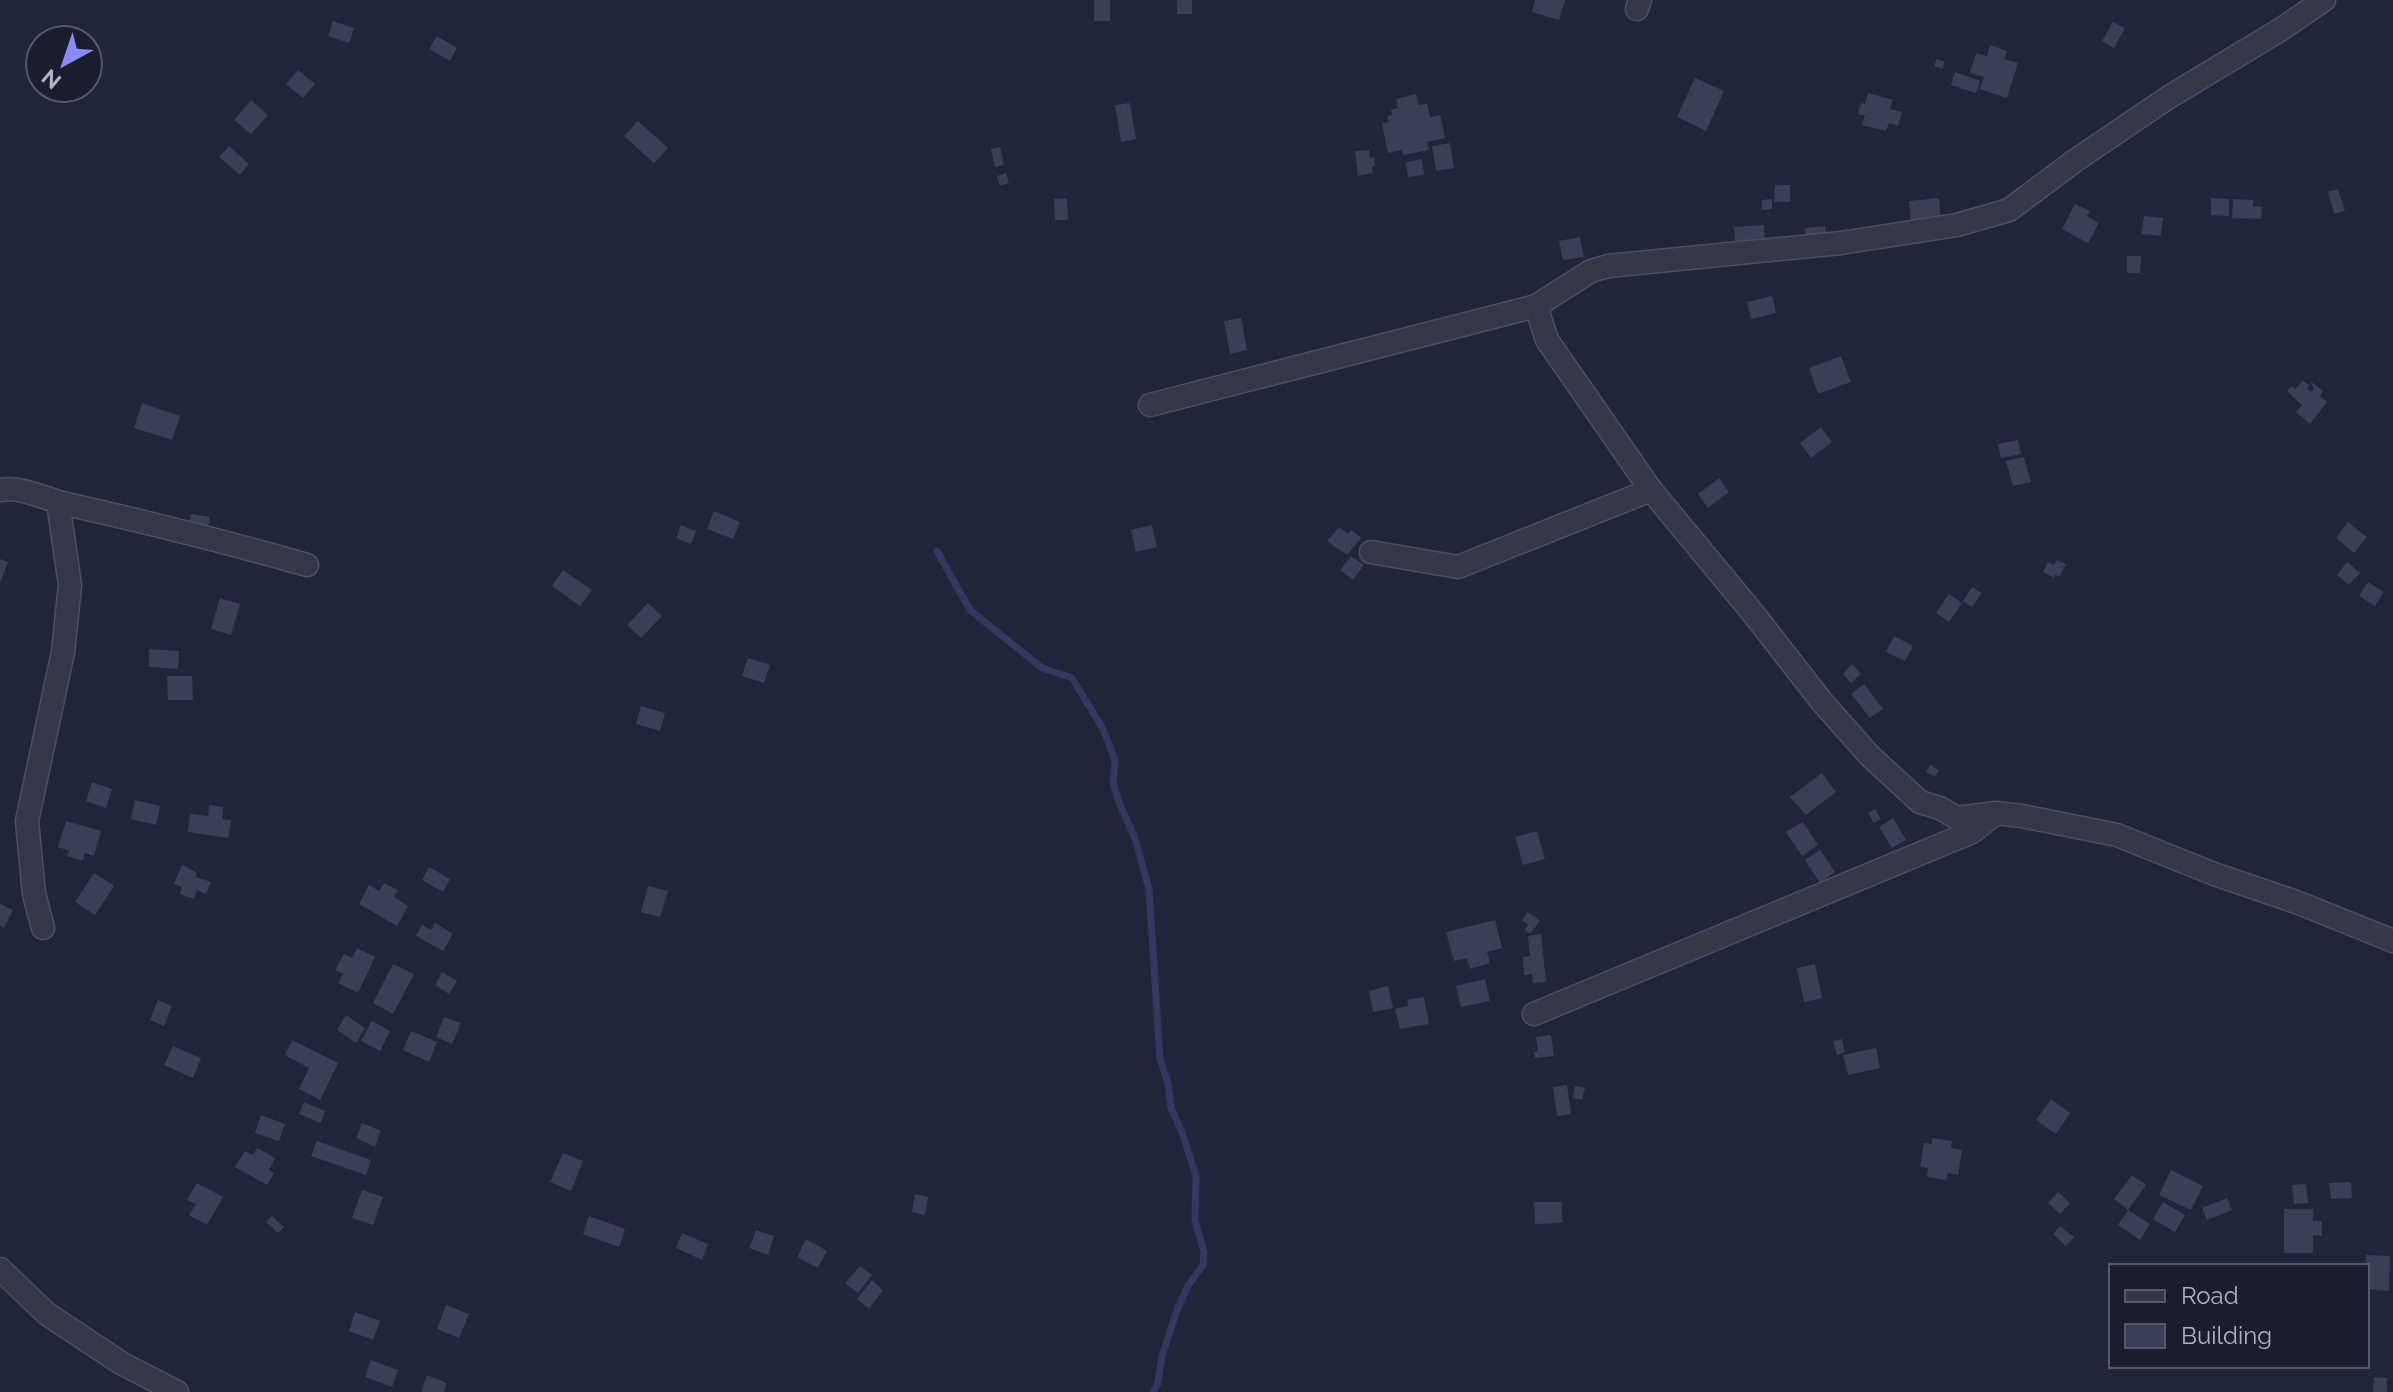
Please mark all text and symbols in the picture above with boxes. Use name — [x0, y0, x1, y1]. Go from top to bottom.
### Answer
north arrow — [24, 24, 104, 104]
text: N — [36, 64, 66, 95]
legend — [2109, 1264, 2369, 1368]
text: Road — [2181, 1281, 2239, 1310]
text: Building — [2181, 1321, 2272, 1350]

